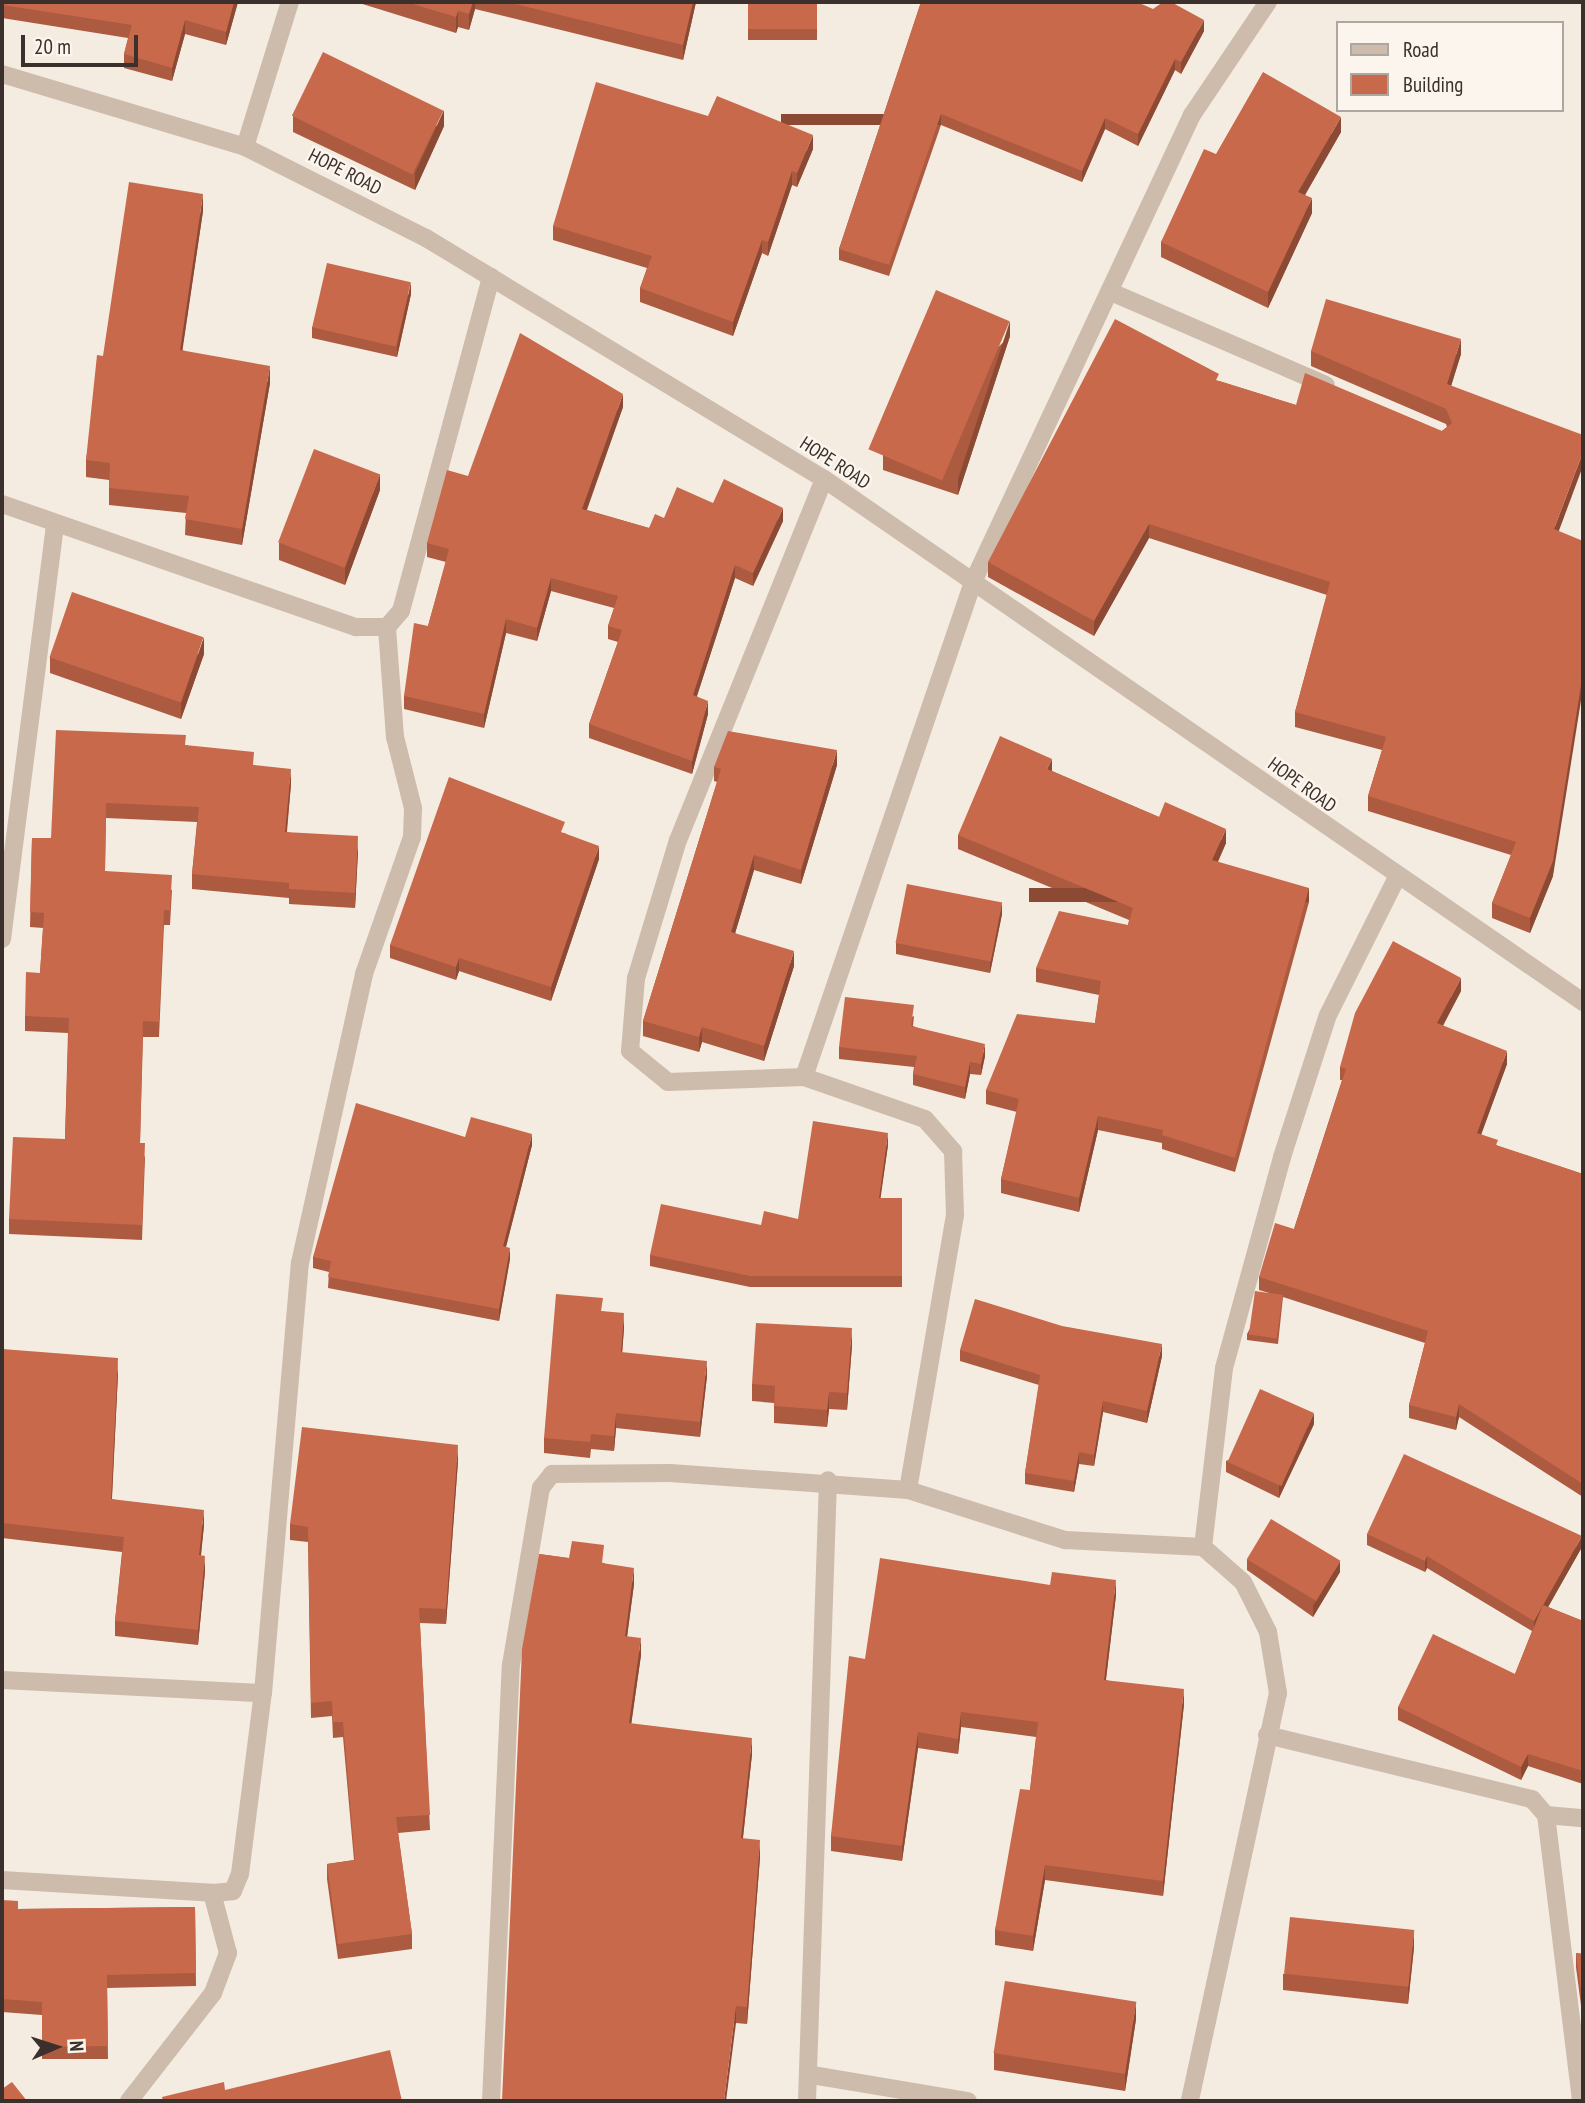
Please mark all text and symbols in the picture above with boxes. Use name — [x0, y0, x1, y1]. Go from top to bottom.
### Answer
scale bar — [24, 21, 142, 65]
legend — [1336, 21, 1564, 112]
text: 20 m — [34, 33, 71, 60]
text: Road — [1403, 36, 1439, 63]
text: Building — [1403, 71, 1463, 98]
street label: HOPE ROAD — [305, 144, 385, 200]
street label: HOPE ROAD — [796, 432, 874, 494]
street label: HOPE ROAD — [1263, 753, 1341, 817]
north arrow — [21, 2012, 91, 2082]
text: N — [65, 2040, 89, 2052]

